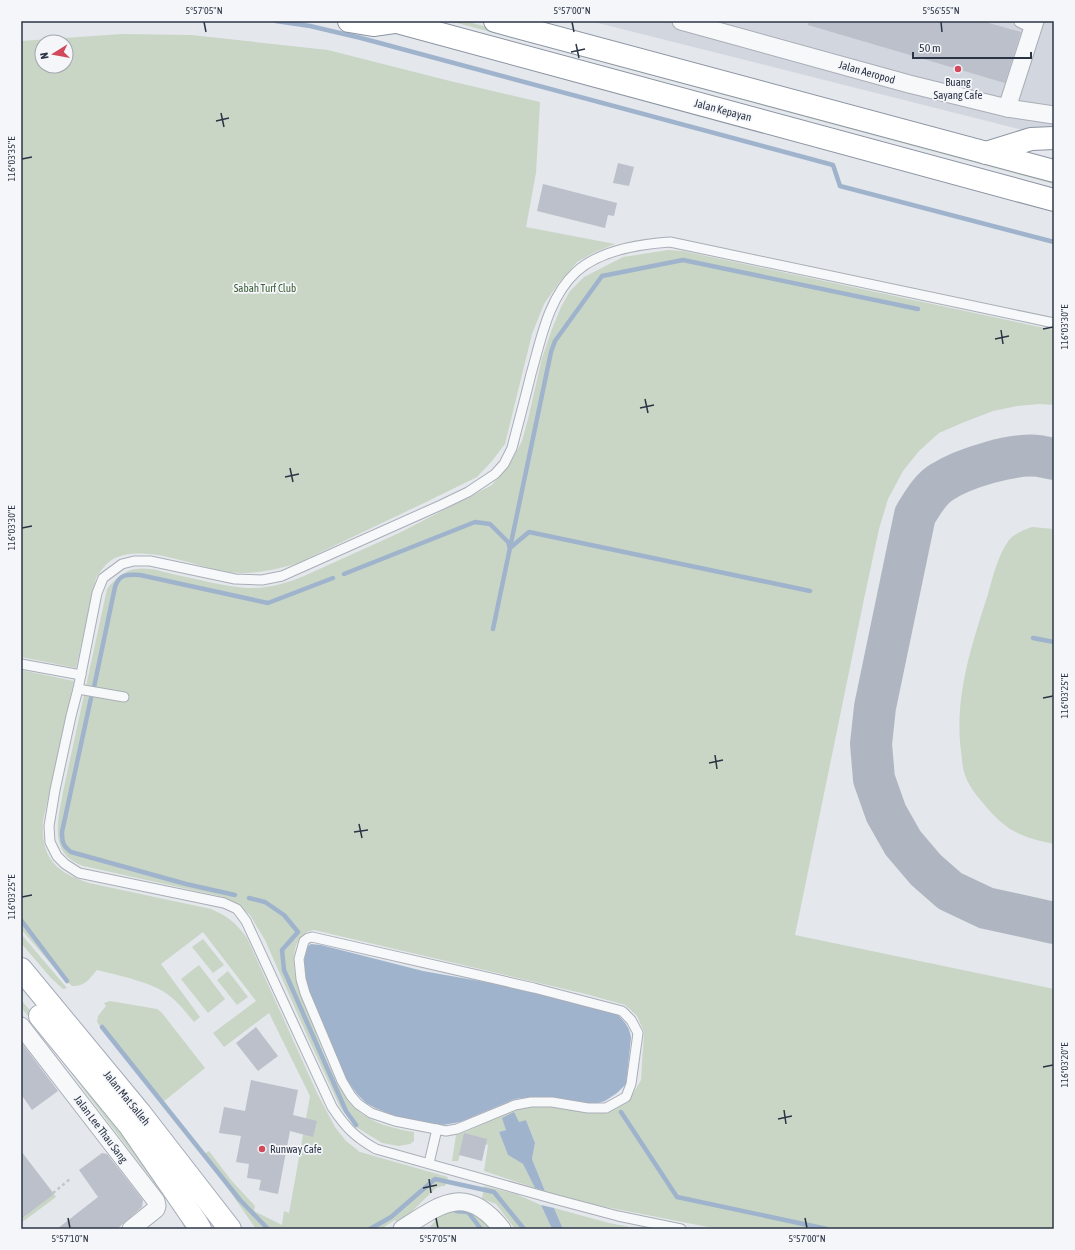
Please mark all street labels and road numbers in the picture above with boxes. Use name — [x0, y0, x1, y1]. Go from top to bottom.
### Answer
street label: Jalan Aeropod — [838, 58, 896, 86]
street label: Jalan Kepayan — [693, 97, 753, 123]
street label: Jalan Mat Salleh — [101, 1068, 153, 1128]
street label: Jalan Lee Thau Sang — [72, 1093, 130, 1165]

